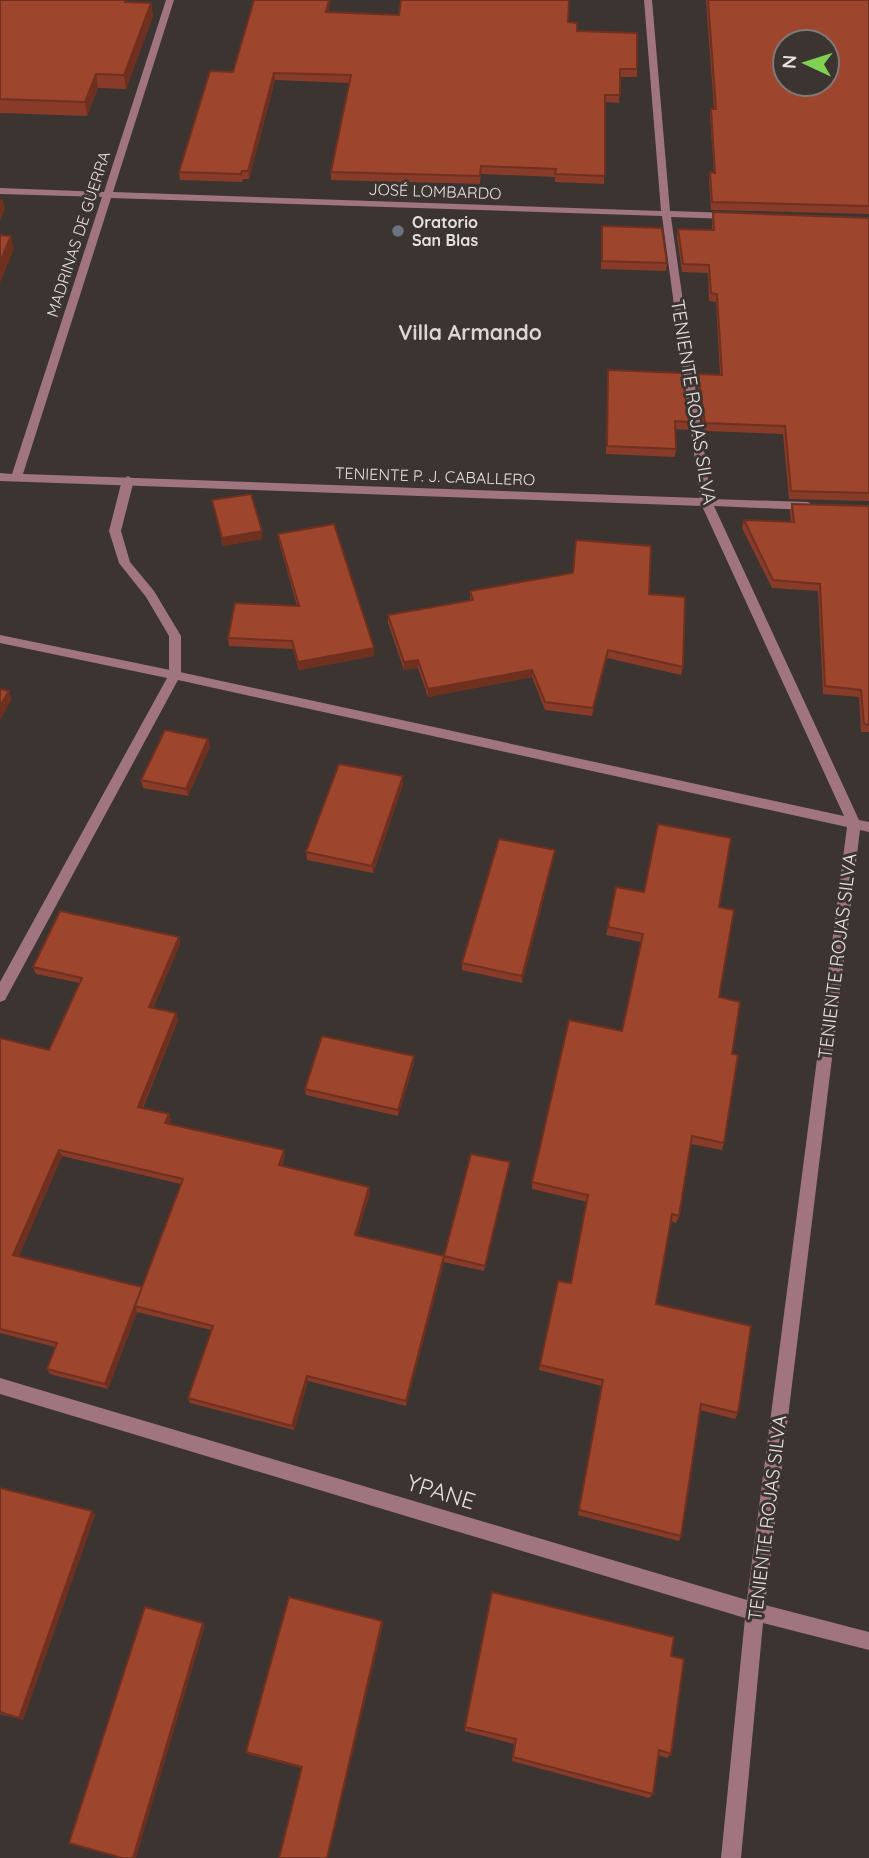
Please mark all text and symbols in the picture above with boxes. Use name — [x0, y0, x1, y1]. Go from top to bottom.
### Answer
north arrow — [771, 28, 841, 98]
text: N — [777, 54, 801, 70]
street label: MADRINAS DE GUERRA — [42, 148, 114, 320]
street label: JOSÉ LOMBARDO — [368, 179, 502, 203]
place label: Oratorio San Blas — [412, 212, 478, 250]
marker: Oratorio San Blas — [390, 223, 406, 239]
street label: TENIENTE ROJAS SILVA — [666, 298, 722, 506]
district label: Villa Armando — [398, 319, 542, 345]
street label: TENIENTE P. J. CABALLERO — [335, 463, 535, 489]
street label: TENIENTE ROJAS SILVA — [812, 852, 862, 1060]
street label: TENIENTE ROJAS SILVA — [742, 1414, 792, 1622]
street label: YPANE — [403, 1467, 479, 1516]

